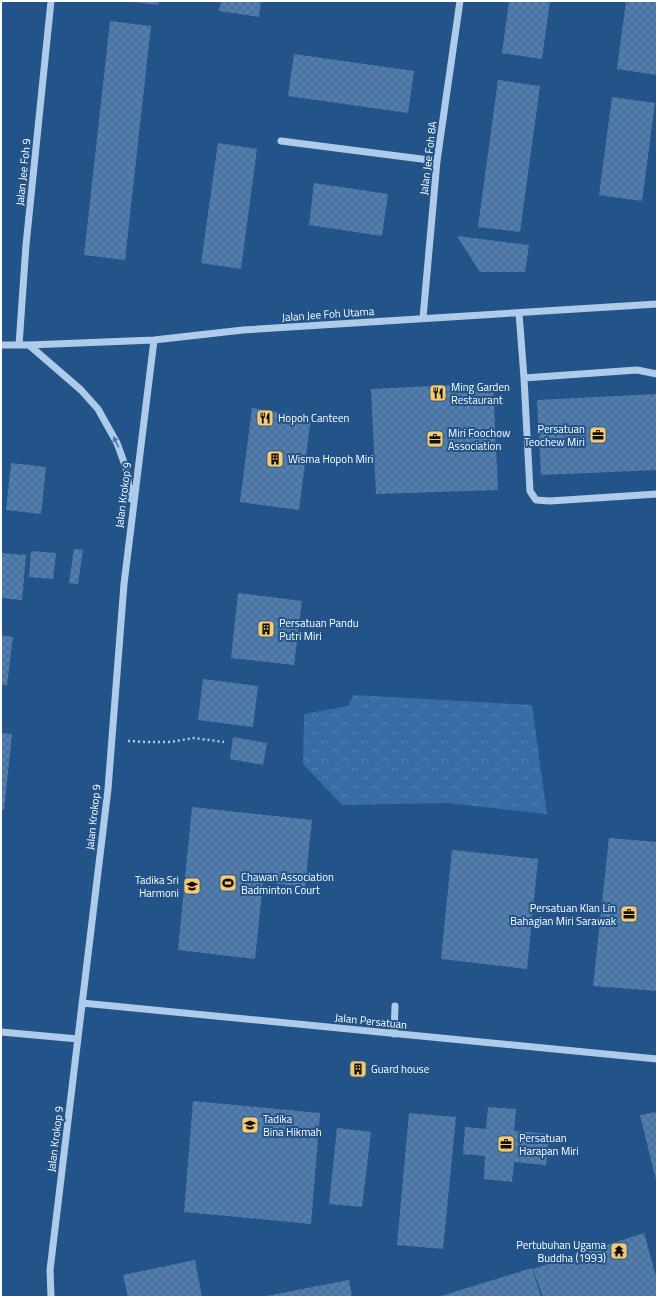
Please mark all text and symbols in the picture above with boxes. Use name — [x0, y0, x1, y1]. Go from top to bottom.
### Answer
street label: Jalan Jee Foh 8A — [416, 120, 441, 196]
street label: Jalan Jee Foh 9 — [12, 138, 34, 206]
street label: Jalan Jee Foh Utama — [281, 303, 375, 325]
place label: Ming Garden Restaurant — [451, 379, 510, 408]
restaurant icon: Ming Garden Restaurant — [428, 383, 448, 403]
restaurant icon: Hopoh Canteen — [255, 408, 275, 428]
place label: Hopoh Canteen — [278, 410, 349, 426]
place label: Persatuan Teochew Miri — [524, 421, 585, 450]
place label: Miri Foochow Association — [448, 425, 511, 454]
office icon: Persatuan Teochew Miri — [588, 425, 608, 445]
office icon: Miri Foochow Association — [425, 429, 445, 449]
one-way arrow — [113, 437, 119, 448]
building icon: Wisma Hopoh Miri — [265, 449, 285, 469]
place label: Wisma Hopoh Miri — [288, 451, 373, 467]
street label: Jalan Krokop 9 — [111, 461, 135, 529]
place label: Persatuan Pandu Putri Miri — [279, 615, 359, 644]
building icon: Persatuan Pandu Putri Miri — [256, 619, 276, 639]
street label: Jalan Krokop 9 — [82, 783, 104, 851]
place label: Chawan Association Badminton Court — [241, 869, 334, 898]
place label: Tadika Sri Harmoni — [135, 872, 179, 901]
sports icon: Chawan Association Badminton Court — [218, 873, 238, 893]
school or university icon: Tadika Sri Harmoni — [182, 876, 202, 896]
place label: Persatuan Klan Lin Bahagian Miri Sarawak — [510, 900, 617, 929]
office icon: Persatuan Klan Lin Bahagian Miri Sarawak — [619, 904, 639, 924]
street label: Jalan Persatuan — [334, 1009, 408, 1033]
building icon: Guard house — [348, 1059, 368, 1079]
place label: Guard house — [371, 1061, 430, 1077]
street label: Jalan Krokop 9 — [43, 1105, 67, 1173]
place label: Tadika Bina Hikmah — [263, 1111, 322, 1140]
school or university icon: Tadika Bina Hikmah — [240, 1115, 260, 1135]
place label: Persatuan Harapan Miri — [519, 1130, 579, 1159]
office icon: Persatuan Harapan Miri — [496, 1134, 516, 1154]
place label: Pertubuhan Ugama Buddha (1993) — [516, 1237, 606, 1266]
temple icon: Pertubuhan Ugama Buddha (1993) — [609, 1241, 629, 1261]

